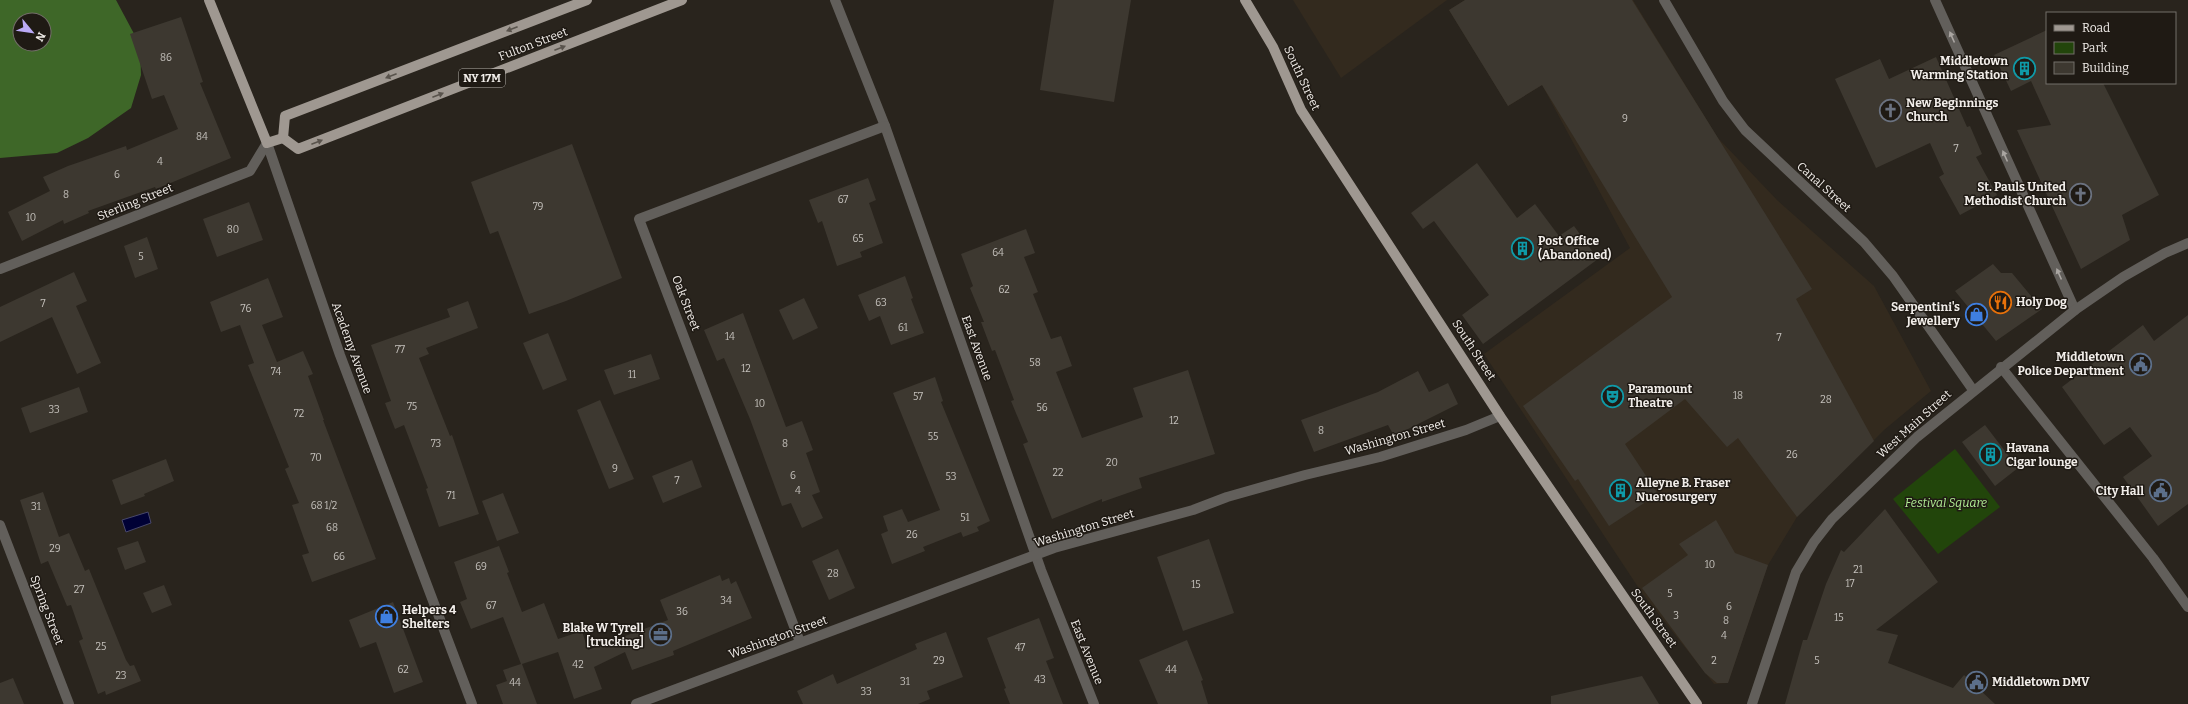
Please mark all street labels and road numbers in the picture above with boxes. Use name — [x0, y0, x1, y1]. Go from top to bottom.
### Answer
street label: Fulton Street — [497, 24, 570, 64]
street label: South Street — [1281, 44, 1323, 113]
road number: NY 17M — [459, 69, 505, 87]
street label: Canal Street — [1794, 159, 1854, 215]
street label: Sterling Street — [95, 180, 176, 224]
street label: Oak Street — [669, 273, 703, 333]
street label: Academy Avenue — [329, 300, 375, 396]
street label: East Avenue — [959, 313, 995, 383]
street label: South Street — [1449, 317, 1499, 383]
street label: West Main Street — [1874, 387, 1954, 461]
street label: Washington Street — [1343, 416, 1447, 458]
street label: Washington Street — [1032, 506, 1136, 550]
street label: Spring Street — [27, 573, 67, 647]
street label: South Street — [1628, 586, 1680, 651]
street label: Washington Street — [727, 612, 830, 661]
street label: East Avenue — [1068, 618, 1106, 686]

